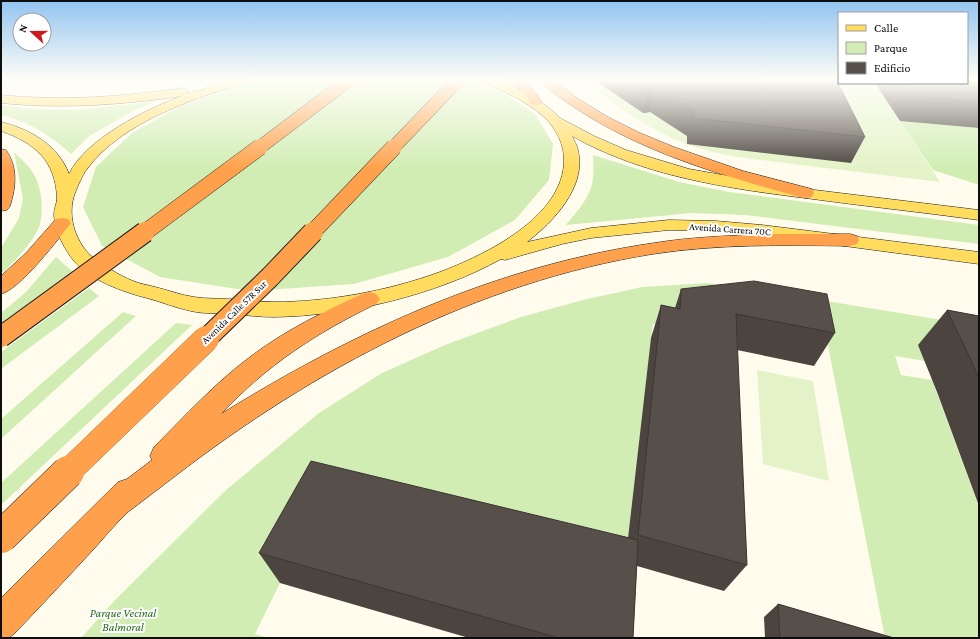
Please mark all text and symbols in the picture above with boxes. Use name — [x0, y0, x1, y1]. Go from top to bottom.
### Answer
north arrow — [12, 12, 52, 52]
legend — [838, 12, 968, 84]
text: Calle — [874, 21, 898, 35]
text: N — [16, 22, 30, 34]
text: Parque — [874, 41, 907, 55]
text: Edificio — [874, 61, 911, 75]
street label: Avenida Carrera 70C — [689, 221, 771, 237]
street label: Avenida Calle 57R Sur — [199, 278, 269, 346]
park label: Parque Vecinal Balmoral — [90, 606, 157, 634]

